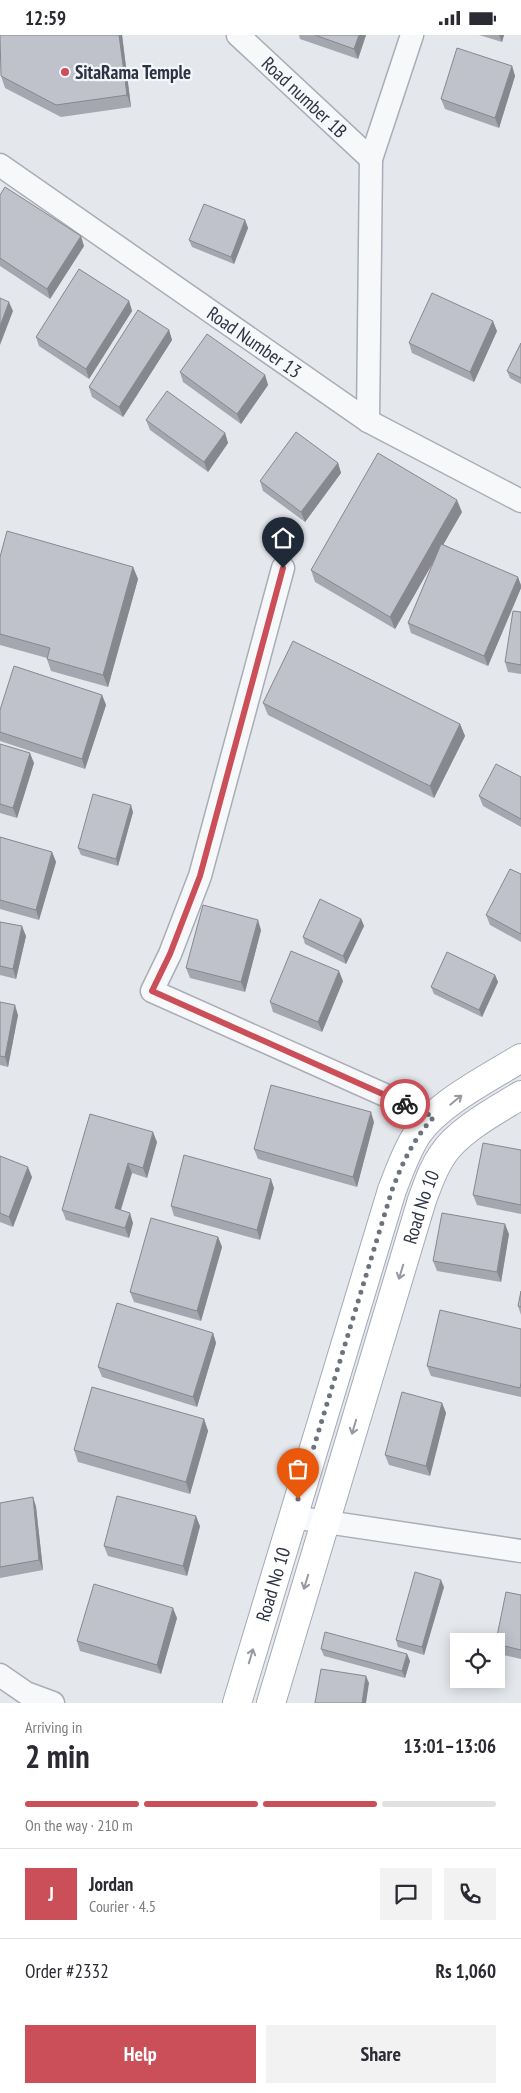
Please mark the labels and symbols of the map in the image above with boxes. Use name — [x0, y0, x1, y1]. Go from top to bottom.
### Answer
street label: Road number 1B — [257, 51, 352, 143]
place label: SitaRama Temple — [75, 60, 191, 84]
marker: SitaRama Temple — [59, 66, 71, 78]
street label: Road Number 13 — [203, 301, 306, 383]
pin — [262, 517, 304, 568]
courier — [380, 1079, 430, 1129]
one-way arrow — [449, 1094, 462, 1105]
street label: Road No 10 — [398, 1167, 444, 1247]
one-way arrow — [395, 1263, 405, 1279]
one-way arrow — [348, 1419, 358, 1435]
pin — [277, 1448, 319, 1499]
street label: Road No 10 — [250, 1544, 295, 1624]
one-way arrow — [301, 1574, 311, 1590]
one-way arrow — [246, 1649, 256, 1665]

